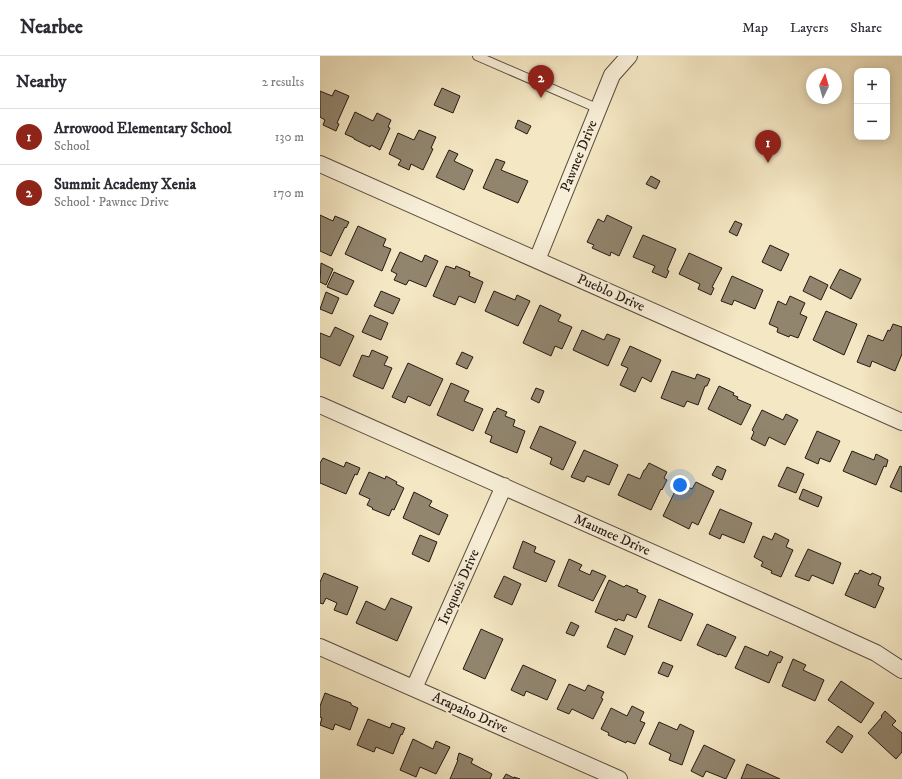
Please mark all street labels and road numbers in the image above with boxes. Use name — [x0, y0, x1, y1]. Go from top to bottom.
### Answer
street label: Pawnee Drive — [556, 117, 602, 195]
street label: Pueblo Drive — [574, 270, 648, 316]
street label: Maumee Drive — [571, 510, 653, 560]
street label: Iroquois Drive — [434, 546, 484, 628]
street label: Arapaho Drive — [429, 688, 511, 738]

